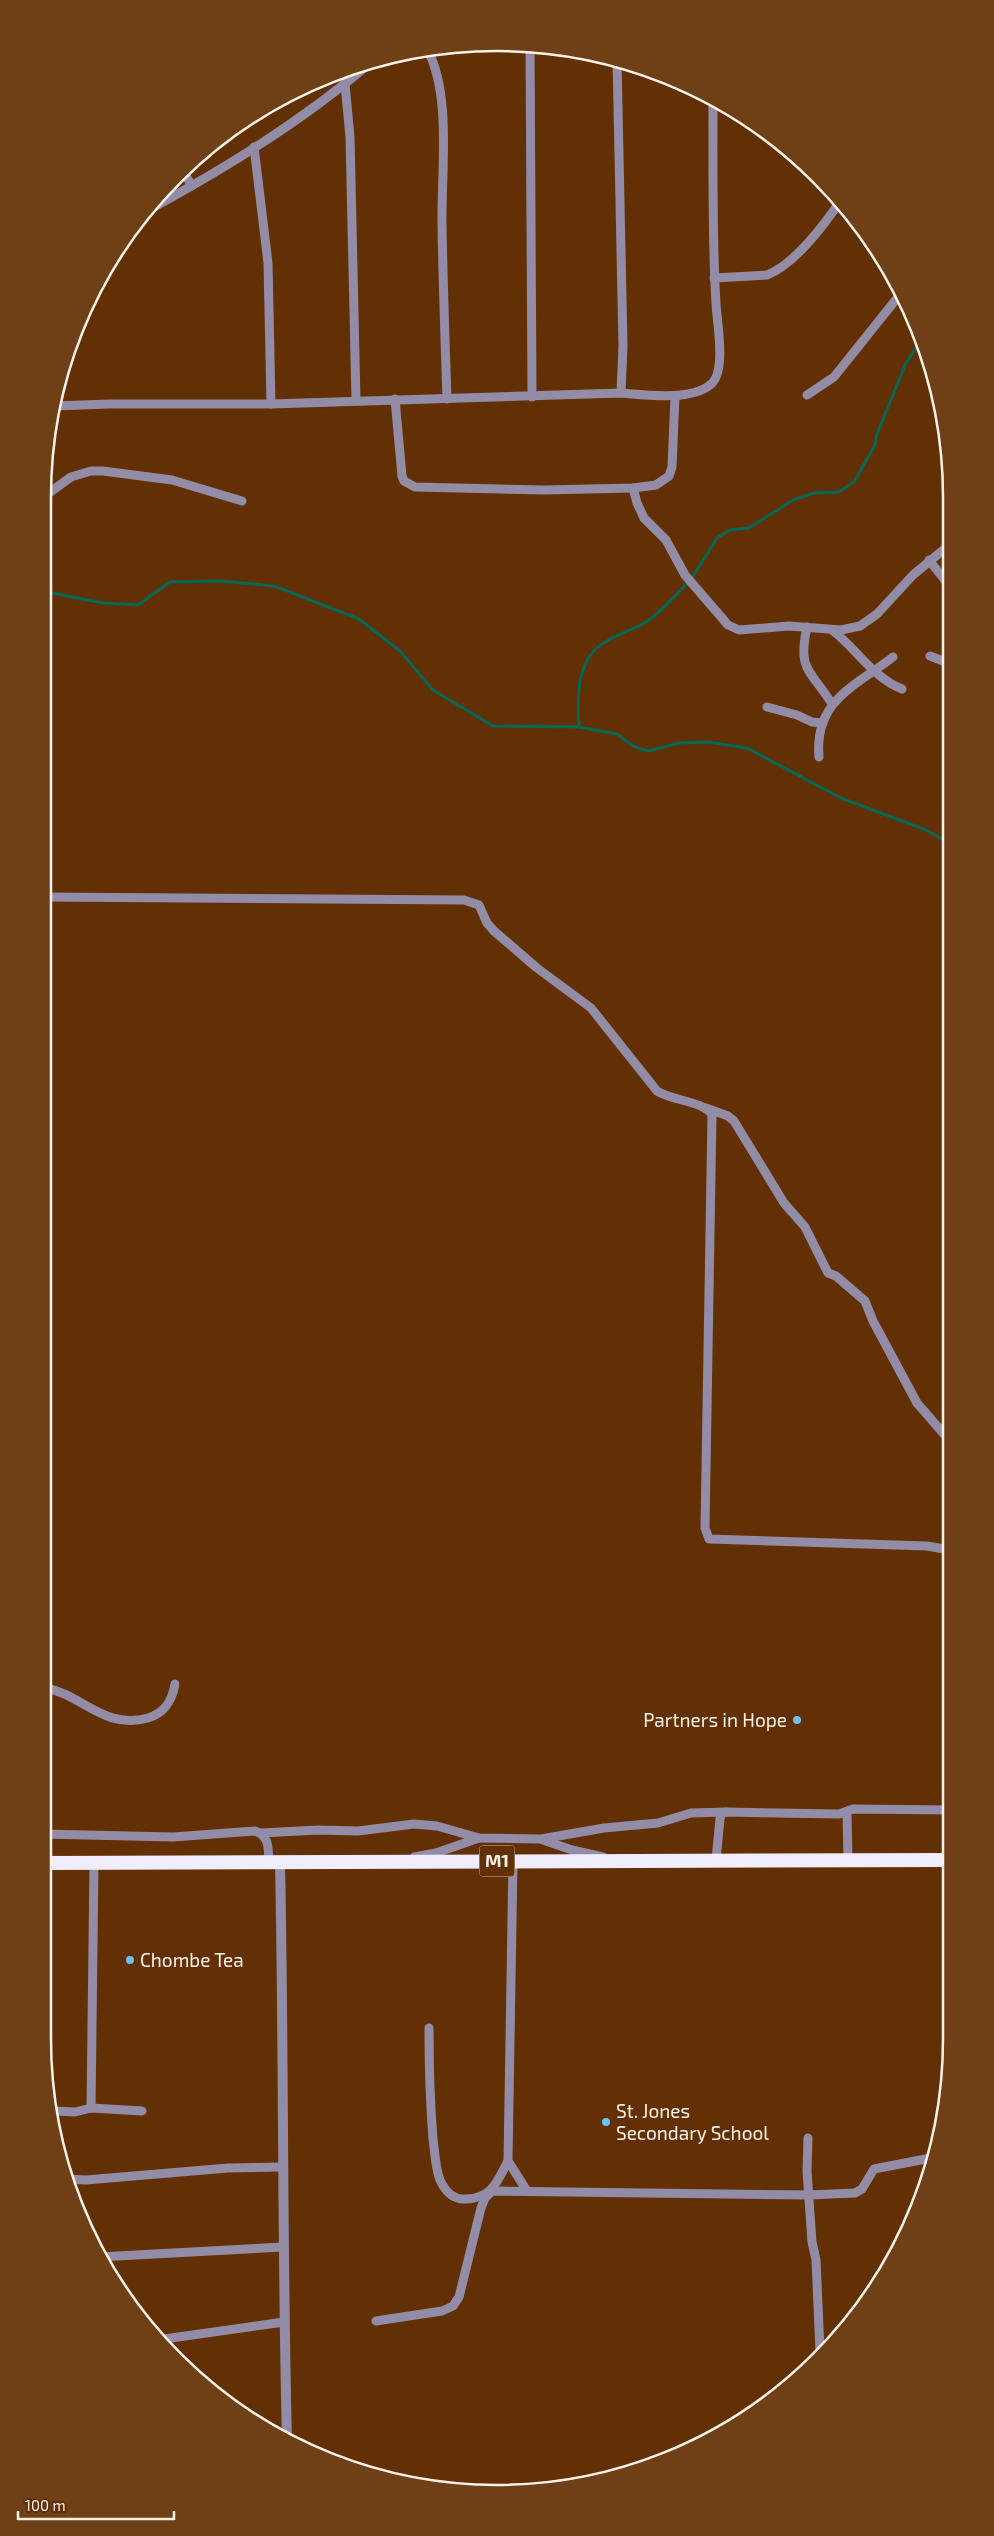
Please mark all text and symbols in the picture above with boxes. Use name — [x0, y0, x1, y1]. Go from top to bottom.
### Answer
place label: Partners in Hope — [643, 1708, 787, 1731]
marker: Partners in Hope — [791, 1714, 803, 1726]
road number: M1 — [480, 1845, 514, 1876]
place label: Chombe Tea — [140, 1948, 244, 1971]
marker: Chombe Tea — [124, 1954, 136, 1966]
place label: St. Jones Secondary School — [616, 2099, 769, 2144]
marker: St. Jones Secondary School — [600, 2116, 612, 2128]
scale bar — [18, 2488, 174, 2520]
text: 100 m — [25, 2496, 66, 2514]

